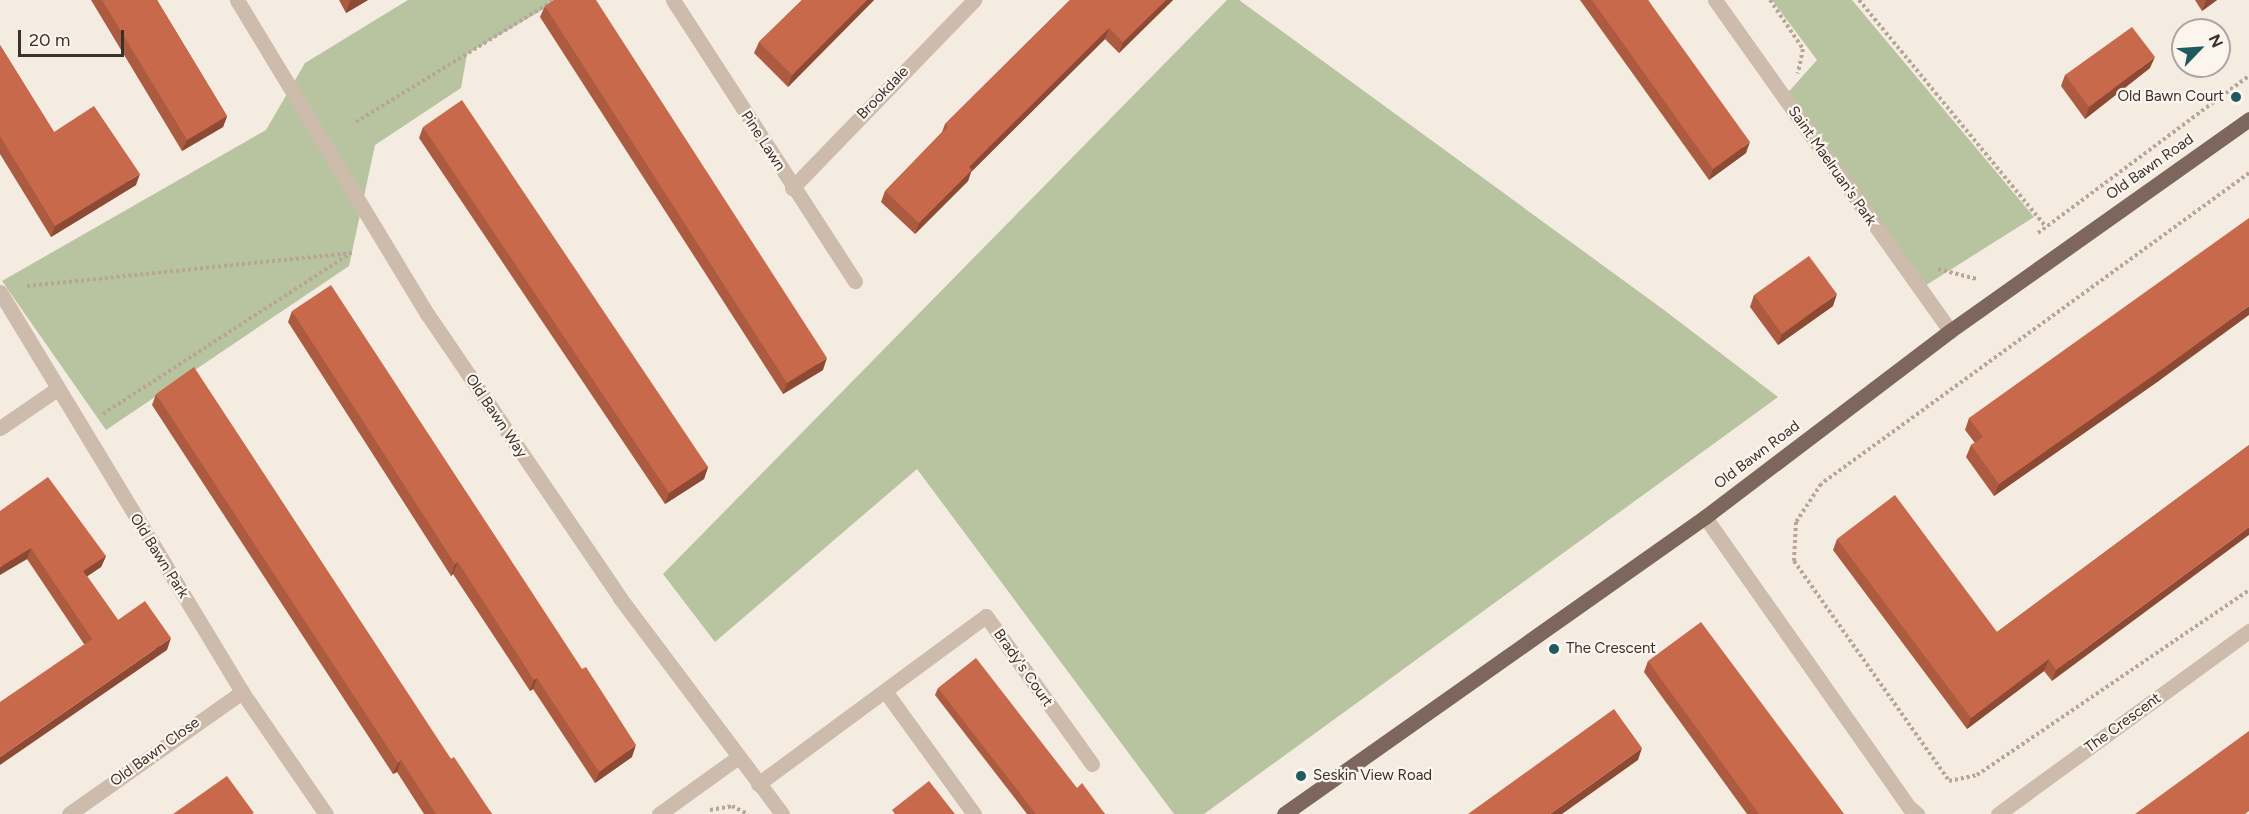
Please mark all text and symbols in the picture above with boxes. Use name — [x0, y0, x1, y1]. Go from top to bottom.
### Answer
scale bar — [21, 18, 128, 56]
north arrow — [2171, 18, 2231, 78]
text: 20 m — [29, 29, 70, 51]
text: N — [2205, 31, 2227, 51]
street label: Brookdale — [853, 63, 913, 123]
place label: Old Bawn Court — [2117, 88, 2224, 106]
marker: Old Bawn Court — [2229, 90, 2243, 104]
street label: Saint Maelruan's Park — [1784, 103, 1880, 229]
street label: Pine Lawn — [737, 108, 789, 174]
street label: Old Bawn Road — [2103, 130, 2197, 204]
street label: Old Bawn Way — [461, 371, 531, 461]
street label: Old Bawn Road — [1711, 417, 1803, 493]
street label: Old Bawn Park — [126, 510, 192, 602]
street label: Brady's Court — [990, 626, 1056, 710]
place label: The Crescent — [1566, 640, 1656, 658]
marker: The Crescent — [1547, 642, 1561, 656]
street label: The Crescent — [2081, 689, 2165, 757]
street label: Old Bawn Close — [107, 714, 203, 790]
place label: Seskin View Road — [1313, 767, 1432, 785]
marker: Seskin View Road — [1294, 769, 1308, 783]

